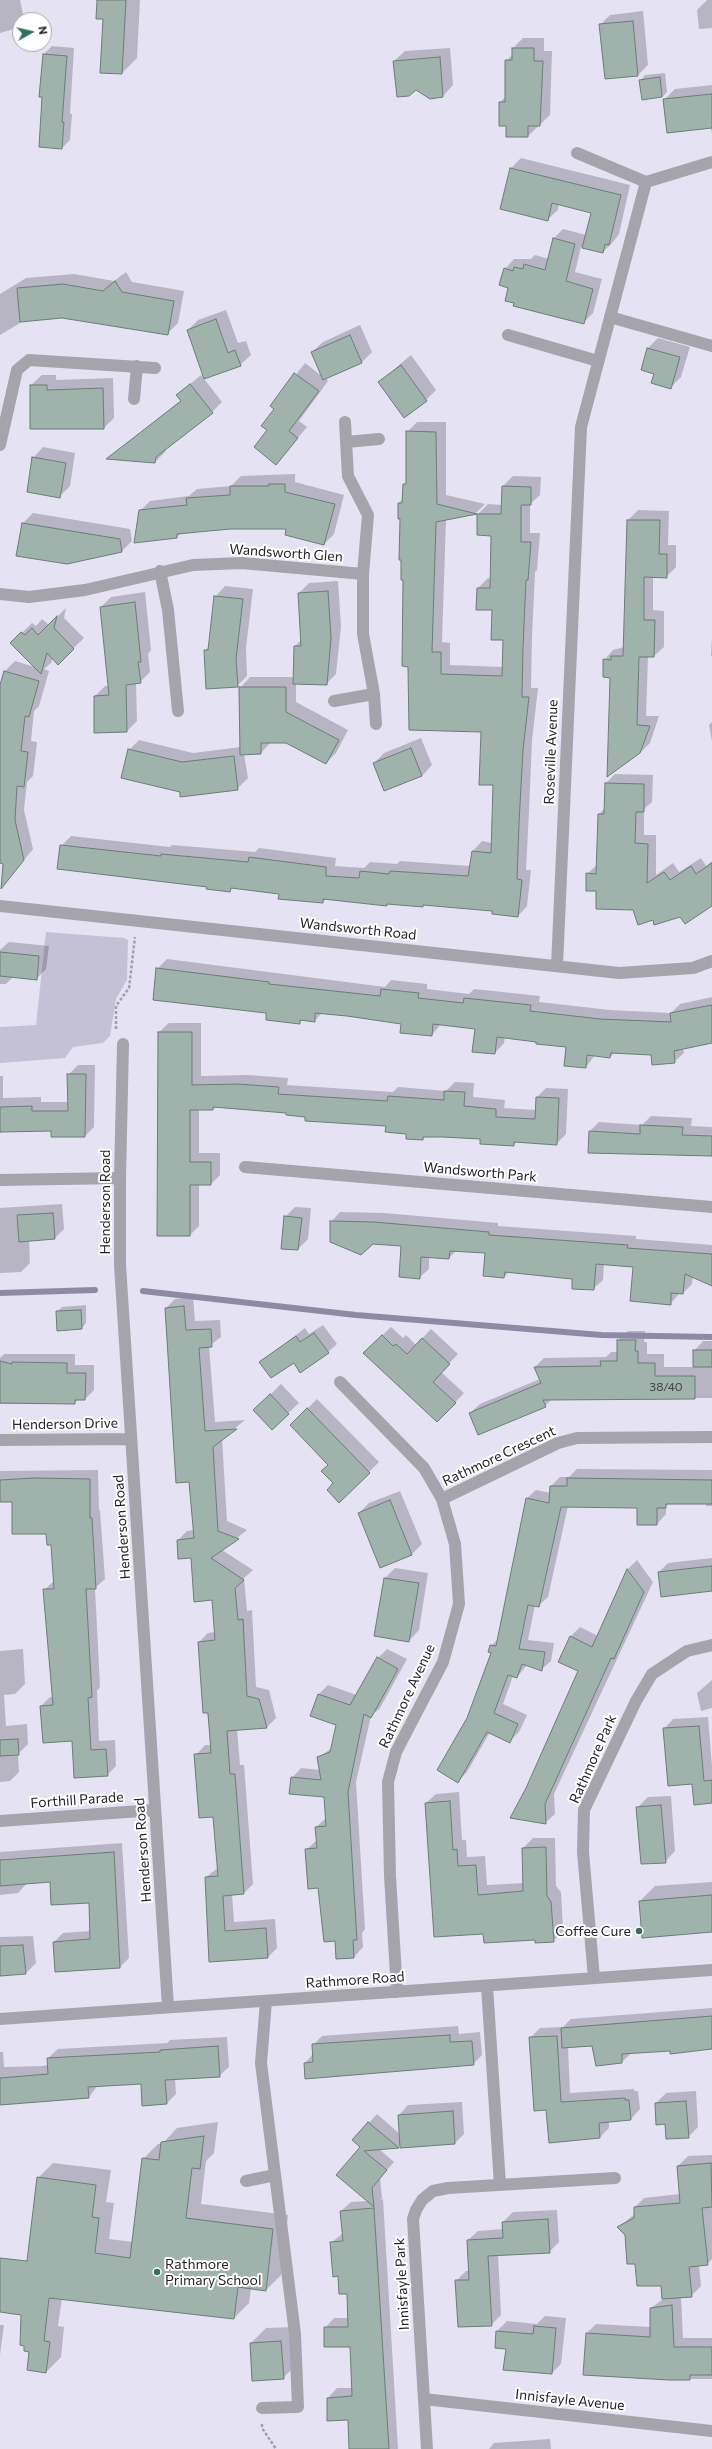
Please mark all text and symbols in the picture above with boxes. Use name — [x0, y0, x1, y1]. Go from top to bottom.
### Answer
north arrow — [12, 12, 52, 52]
text: N — [36, 25, 50, 35]
street label: Wandsworth Glen — [229, 541, 343, 565]
street label: Roseville Avenue — [541, 699, 561, 805]
street label: Wandsworth Road — [299, 915, 417, 943]
street label: Henderson Road — [97, 1150, 113, 1254]
street label: Wandsworth Park — [423, 1159, 537, 1185]
house number: 38/40 — [649, 1380, 683, 1394]
street label: Henderson Drive — [12, 1415, 118, 1433]
street label: Rathmore Crescent — [440, 1422, 558, 1490]
street label: Henderson Road — [110, 1474, 134, 1580]
street label: Rathmore Avenue — [375, 1641, 439, 1751]
street label: Rathmore Park — [566, 1712, 620, 1806]
street label: Forthill Parade — [30, 1788, 124, 1812]
street label: Henderson Road — [131, 1797, 155, 1903]
place label: Coffee Cure — [555, 1923, 631, 1939]
marker: Coffee Cure — [634, 1926, 644, 1936]
street label: Rathmore Road — [305, 1968, 405, 1992]
street label: Innisfayle Park — [391, 2237, 413, 2331]
place label: Rathmore Primary School — [165, 2256, 261, 2288]
marker: Rathmore Primary School — [152, 2267, 162, 2277]
street label: Innisfayle Avenue — [514, 2386, 626, 2414]

